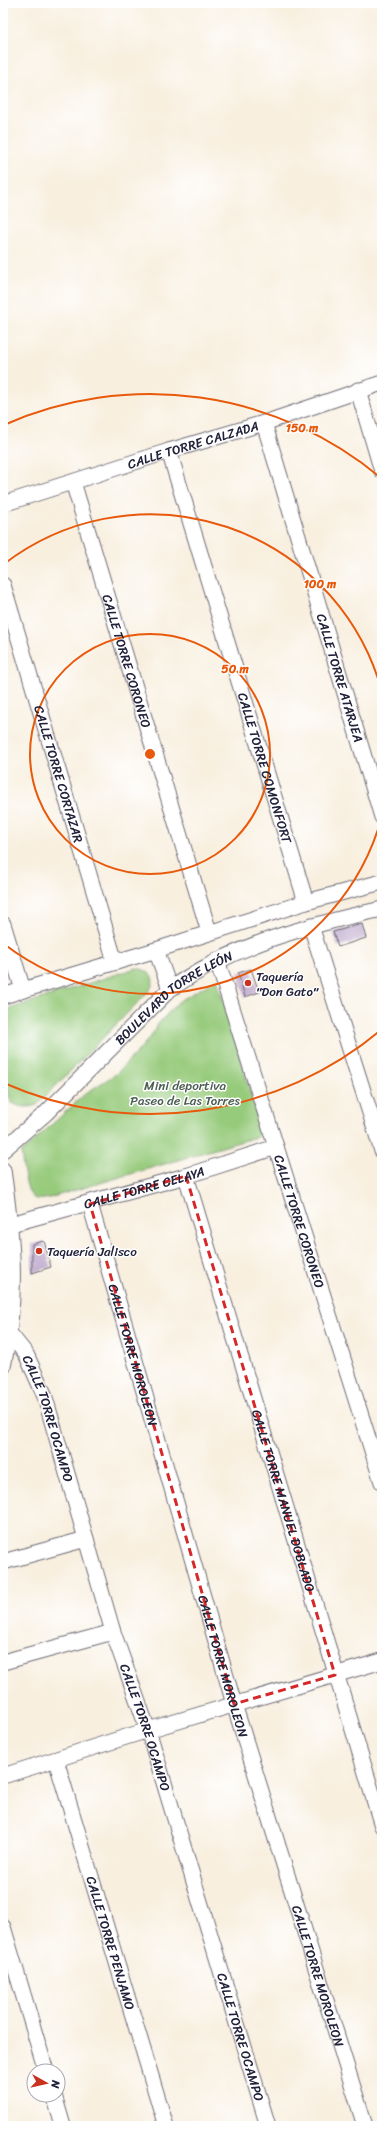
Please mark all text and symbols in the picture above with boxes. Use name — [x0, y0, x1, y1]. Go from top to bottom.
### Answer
street label: CALLE TORRE CALZADA — [124, 414, 261, 475]
text: 150 m — [286, 417, 319, 439]
text: 100 m — [304, 573, 337, 595]
street label: CALLE TORRE CORONEO — [96, 591, 158, 731]
street label: CALLE TORRE ATARJEA — [310, 611, 370, 745]
text: 50 m — [221, 658, 249, 680]
street label: CALLE TORRE COMONFORT — [231, 690, 299, 847]
street label: CALLE TORRE CORTAZAR — [28, 702, 90, 845]
centre of rings — [143, 747, 157, 761]
street label: BOULEVARD TORRE LEÓN — [109, 944, 236, 1050]
place label: Taquería "Don Gato" — [256, 965, 320, 1003]
marker: Taquería "Don Gato" — [243, 978, 253, 988]
park label: Mini deportiva Paseo de Las Torres — [130, 1074, 241, 1112]
street label: CALLE TORRE CORONEO — [268, 1152, 331, 1291]
street label: CALLE TORRE CELAYA — [81, 1159, 207, 1215]
place label: Taquería Jalisco — [47, 1240, 137, 1263]
marker: Taquería Jalisco — [34, 1246, 44, 1256]
street label: CALLE TORRE MOROLEON — [102, 1281, 165, 1429]
street label: CALLE TORRE OCAMPO — [16, 1351, 80, 1485]
street label: CALLE TORRE MANUEL DOBLADO — [245, 1406, 322, 1595]
street label: CALLE TORRE MOROLEON — [192, 1592, 255, 1740]
street label: CALLE TORRE OCAMPO — [114, 1660, 177, 1794]
street label: CALLE TORRE PENJAMO — [80, 1873, 142, 2013]
street label: CALLE TORRE MOROLEON — [286, 1902, 351, 2050]
street label: CALLE TORRE OCAMPO — [211, 1970, 271, 2104]
north arrow — [26, 2063, 66, 2103]
text: N — [45, 2078, 65, 2090]

